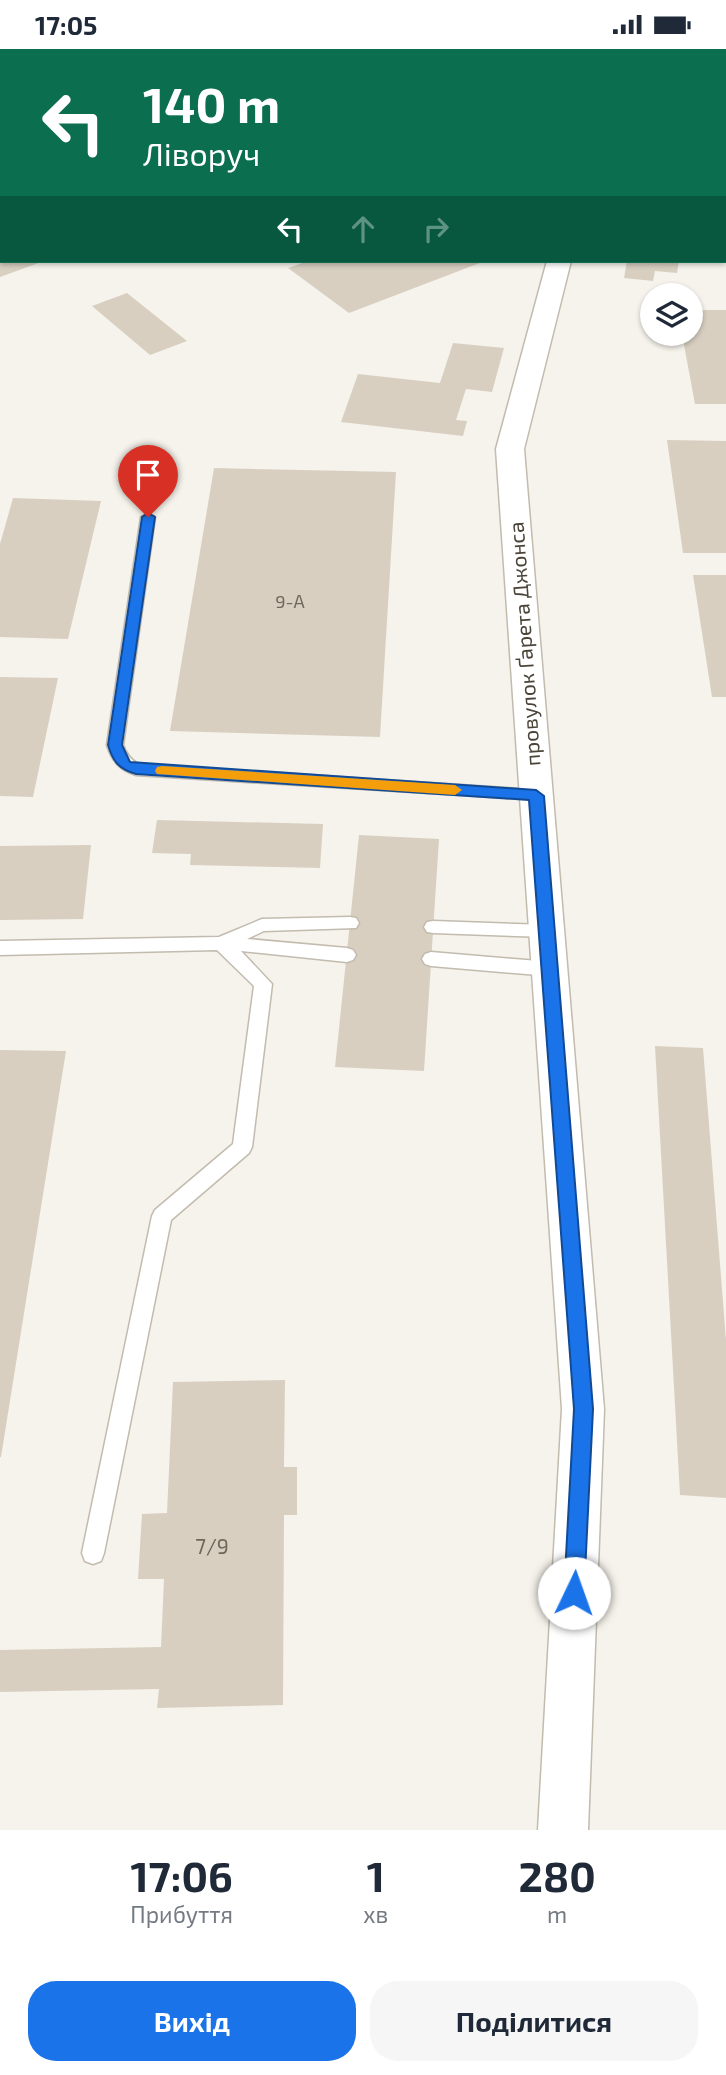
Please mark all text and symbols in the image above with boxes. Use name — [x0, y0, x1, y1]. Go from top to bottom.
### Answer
text: 17:05 — [35, 9, 97, 40]
text: 140 m — [143, 74, 280, 133]
icon: left — [28, 77, 119, 168]
text: Ліворуч — [143, 134, 260, 172]
icon: left — [271, 210, 309, 248]
icon: ahead — [344, 210, 382, 248]
icon: right — [417, 210, 455, 248]
map controls — [640, 283, 703, 346]
button: layers — [640, 283, 703, 346]
pin — [118, 445, 178, 517]
icon: arrive — [129, 456, 167, 494]
street label: провулок Ґарета Джонса — [502, 521, 546, 767]
house number: 9-А — [275, 590, 306, 612]
house number: 7/9 — [195, 1533, 229, 1558]
position arrow — [537, 1556, 611, 1630]
text: 17:06 — [130, 1850, 233, 1900]
text: 1 — [367, 1850, 385, 1900]
text: 280 — [519, 1850, 596, 1900]
text: Прибуття — [130, 1900, 233, 1928]
text: хв — [363, 1900, 388, 1928]
text: m — [547, 1900, 567, 1928]
button: Вихід — [28, 1981, 356, 2061]
button: Поділитися — [370, 1981, 698, 2061]

